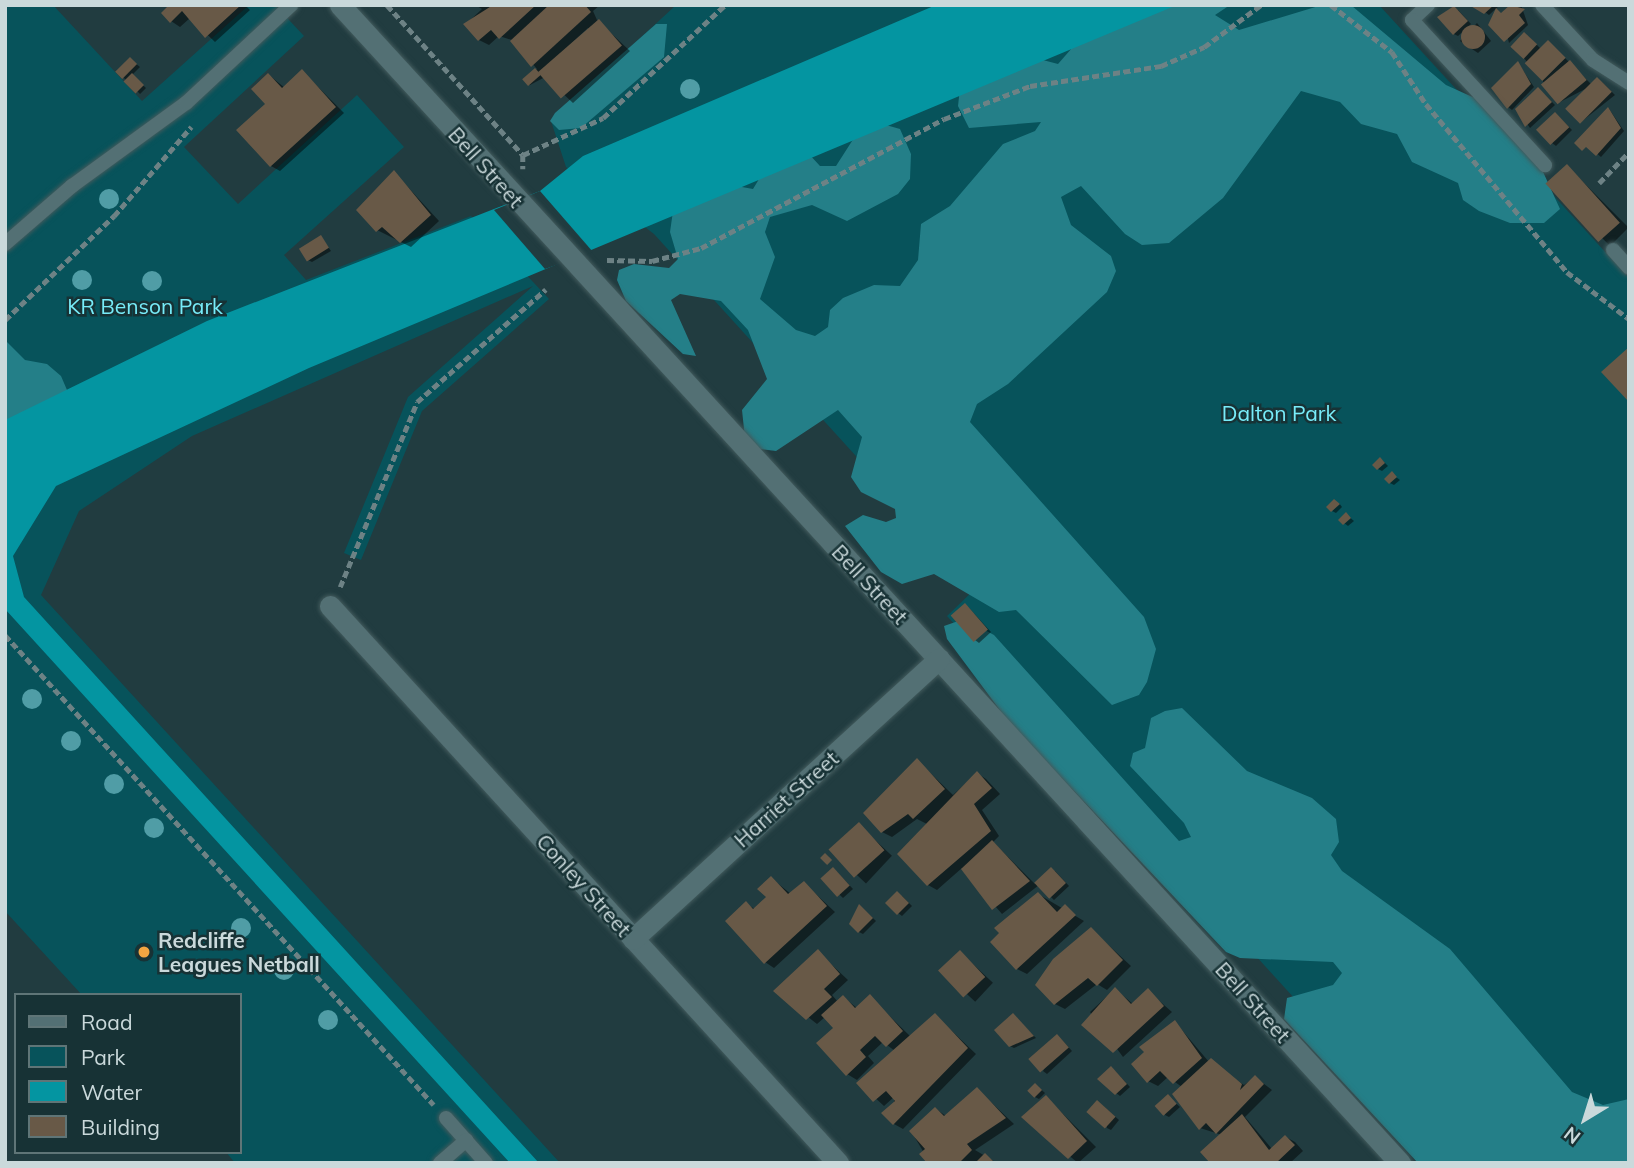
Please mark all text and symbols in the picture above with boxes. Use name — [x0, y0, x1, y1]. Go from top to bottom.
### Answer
street label: Bell Street — [443, 122, 529, 212]
park label: KR Benson Park — [67, 293, 223, 319]
park label: Dalton Park — [1222, 400, 1336, 426]
street label: Bell Street — [827, 539, 913, 629]
street label: Harriet Street — [729, 746, 843, 852]
street label: Conley Street — [532, 829, 636, 941]
place label: Redcliffe Leagues Netball — [158, 927, 320, 977]
marker: Redcliffe Leagues Netball — [136, 944, 152, 960]
street label: Bell Street — [1210, 957, 1296, 1047]
legend — [14, 993, 242, 1154]
text: Road — [81, 1009, 132, 1035]
text: Park — [81, 1044, 125, 1070]
text: Water — [81, 1079, 142, 1105]
north arrow — [1550, 1084, 1620, 1154]
text: Building — [81, 1114, 160, 1140]
text: N — [1559, 1122, 1585, 1149]

